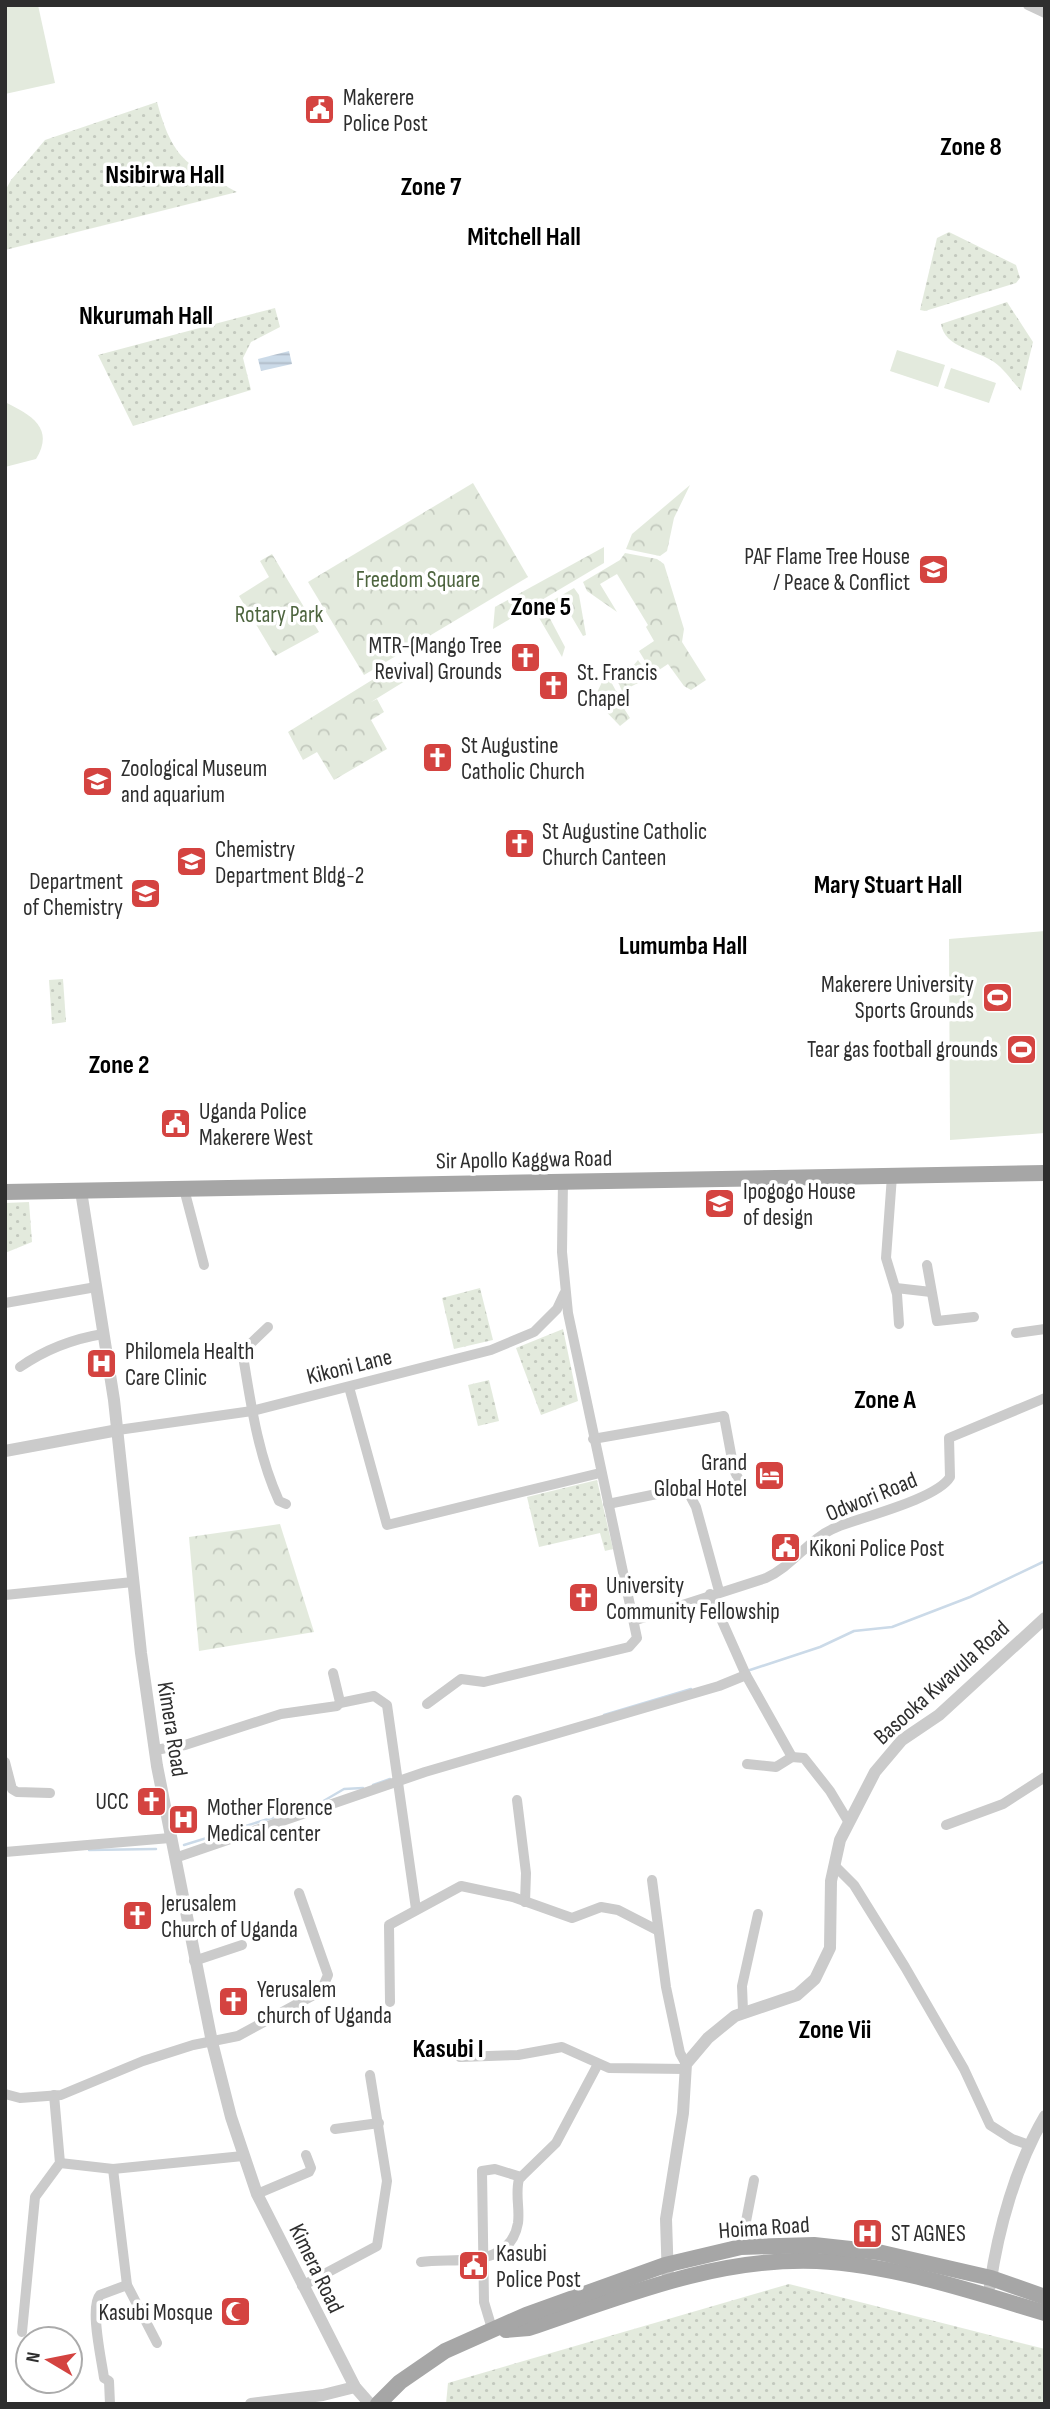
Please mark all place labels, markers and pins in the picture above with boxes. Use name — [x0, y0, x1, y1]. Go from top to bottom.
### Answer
place label: Makerere Police Post — [343, 84, 428, 138]
public building icon: Makerere Police Post — [303, 93, 337, 127]
place label: PAF Flame Tree House / Peace & Conflict — [744, 543, 910, 597]
school or university icon: PAF Flame Tree House / Peace & Conflict — [916, 552, 950, 586]
place label: MTR-(Mango Tree Revival) Grounds — [369, 632, 502, 686]
church icon: MTR-(Mango Tree Revival) Grounds — [508, 641, 542, 675]
place label: St. Francis Chapel — [577, 659, 658, 713]
church icon: St. Francis Chapel — [537, 668, 571, 702]
place label: St Augustine Catholic Church — [461, 732, 585, 786]
church icon: St Augustine Catholic Church — [421, 741, 455, 775]
place label: Zoological Museum and aquarium — [121, 755, 267, 809]
school or university icon: Zoological Museum and aquarium — [81, 764, 115, 798]
place label: St Augustine Catholic Church Canteen — [542, 818, 707, 872]
church icon: St Augustine Catholic Church Canteen — [502, 827, 536, 861]
place label: Chemistry Department Bldg-2 — [215, 836, 364, 890]
school or university icon: Chemistry Department Bldg-2 — [175, 845, 209, 879]
place label: Department of Chemistry — [23, 868, 123, 922]
school or university icon: Department of Chemistry — [129, 877, 163, 911]
place label: Makerere University Sports Grounds — [821, 971, 974, 1025]
sports icon: Makerere University Sports Grounds — [980, 980, 1014, 1014]
sports icon: Tear gas football grounds — [1004, 1032, 1038, 1066]
place label: Tear gas football grounds — [807, 1036, 998, 1064]
place label: Uganda Police Makerere West — [199, 1098, 313, 1152]
public building icon: Uganda Police Makerere West — [159, 1107, 193, 1141]
place label: Ipogogo House of design — [743, 1178, 856, 1232]
school or university icon: Ipogogo House of design — [703, 1187, 737, 1221]
place label: Philomela Health Care Clinic — [125, 1338, 254, 1392]
hospital icon: Philomela Health Care Clinic — [85, 1347, 119, 1381]
place label: Grand Global Hotel — [654, 1449, 747, 1503]
hotel icon: Grand Global Hotel — [753, 1458, 787, 1492]
public building icon: Kikoni Police Post — [769, 1531, 803, 1565]
place label: Kikoni Police Post — [809, 1535, 944, 1563]
place label: University Community Fellowship — [606, 1572, 780, 1626]
church icon: University Community Fellowship — [566, 1581, 600, 1615]
church icon: UCC — [135, 1784, 169, 1818]
place label: UCC — [95, 1788, 129, 1816]
place label: Mother Florence Medical center — [207, 1794, 333, 1848]
hospital icon: Mother Florence Medical center — [167, 1803, 201, 1837]
place label: Jerusalem Church of Uganda — [160, 1890, 298, 1944]
church icon: Jerusalem Church of Uganda — [121, 1899, 155, 1933]
place label: Yerusalem church of Uganda — [257, 1976, 392, 2030]
church icon: Yerusalem church of Uganda — [217, 1985, 251, 2019]
hospital icon: ST AGNES — [851, 2216, 885, 2250]
place label: ST AGNES — [891, 2220, 966, 2248]
place label: Kasubi Police Post — [496, 2240, 581, 2294]
public building icon: Kasubi Police Post — [456, 2249, 490, 2283]
mosque icon: Kasubi Mosque — [219, 2295, 253, 2329]
place label: Kasubi Mosque — [99, 2299, 213, 2327]

